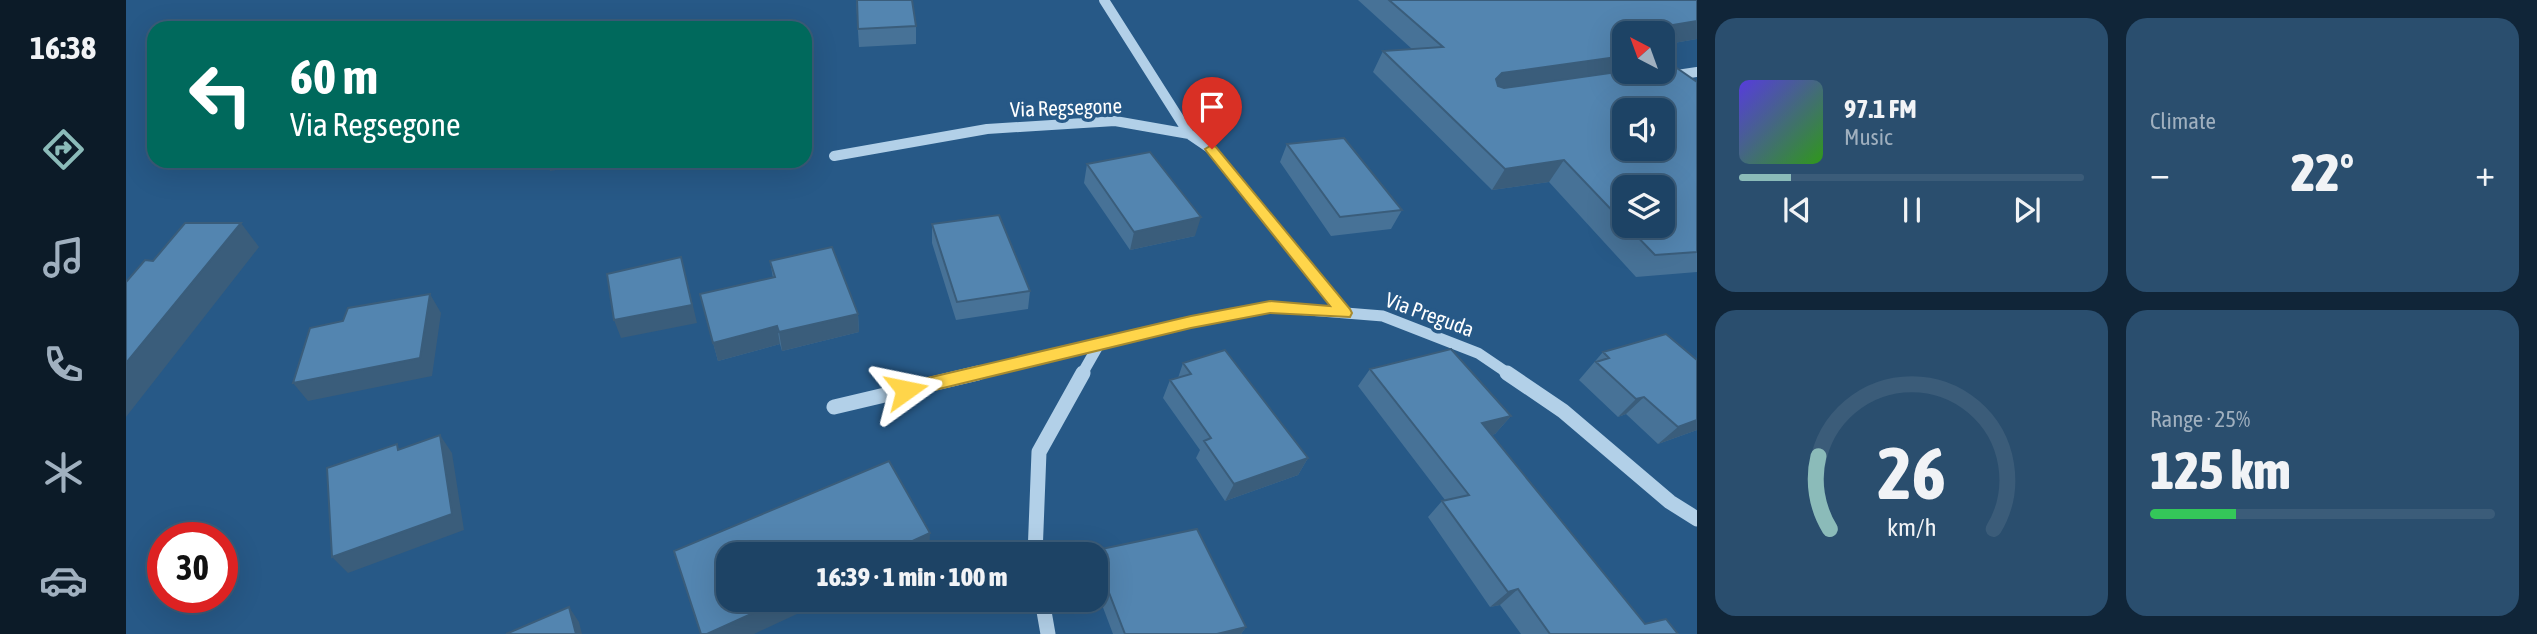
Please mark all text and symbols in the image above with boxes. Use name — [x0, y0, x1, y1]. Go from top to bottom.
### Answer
north arrow — [1612, 21, 1675, 84]
map controls — [1612, 21, 1675, 238]
text: 16:38 — [30, 29, 96, 66]
text: 60 m — [290, 48, 378, 104]
icon: left — [175, 49, 266, 140]
pin — [1182, 77, 1242, 149]
icon: arrive — [1193, 88, 1231, 126]
street label: Via Regsegone — [1010, 93, 1122, 121]
text: 97.1 FM — [1844, 94, 1917, 124]
button: sound — [1612, 98, 1675, 161]
text: Via Regsegone — [290, 106, 461, 143]
text: Climate — [2150, 108, 2216, 134]
text: Music — [1844, 124, 1892, 150]
icon: directions — [39, 125, 88, 174]
text: 22° — [2291, 142, 2354, 202]
text: − — [2150, 151, 2170, 194]
text: + — [2475, 151, 2495, 194]
button: layers — [1612, 175, 1675, 238]
icon: previous — [1778, 191, 1816, 229]
icon: pause — [1893, 191, 1931, 229]
icon: next — [2008, 191, 2046, 229]
icon: music — [39, 233, 88, 282]
street label: Via Preguda — [1382, 287, 1478, 341]
icon: phone — [39, 340, 88, 389]
position arrow — [869, 353, 943, 427]
text: Range · 25% — [2150, 406, 2250, 432]
text: 26 — [1877, 431, 1946, 514]
text: 125 km — [2150, 440, 2291, 500]
icon: climate — [39, 448, 88, 497]
text: km/h — [1887, 513, 1936, 541]
speed limit sign: 30 — [147, 522, 238, 613]
icon: car — [39, 556, 88, 605]
text: 16:39 · 1 min · 100 m — [817, 562, 1007, 592]

